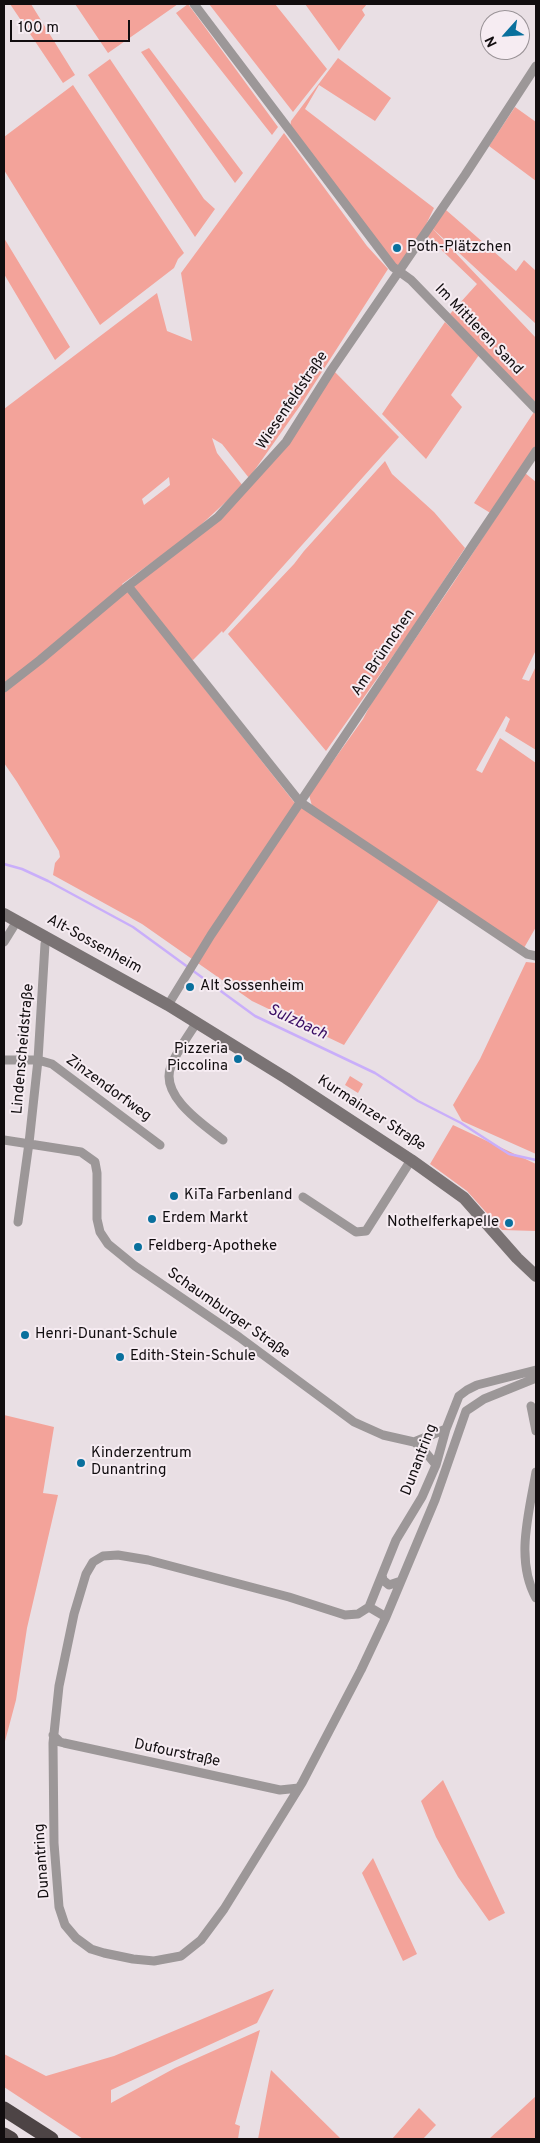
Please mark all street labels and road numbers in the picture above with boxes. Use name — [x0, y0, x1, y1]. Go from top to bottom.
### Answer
street label: Im Mittleren Sand — [430, 281, 526, 379]
street label: Wiesenfeldstraße — [253, 348, 333, 454]
street label: Am Brünnchen — [348, 606, 420, 700]
street label: Alt-Sossenheim — [43, 912, 145, 978]
street label: Lindenscheidstraße — [9, 983, 39, 1115]
street label: Zinzendorfweg — [62, 1052, 154, 1126]
street label: Kurmainzer Straße — [313, 1072, 429, 1156]
street label: Schaumburger Straße — [163, 1265, 293, 1363]
street label: Dunantring — [398, 1422, 442, 1498]
street label: Dufourstraße — [132, 1736, 222, 1772]
street label: Dunantring — [31, 1823, 55, 1899]

